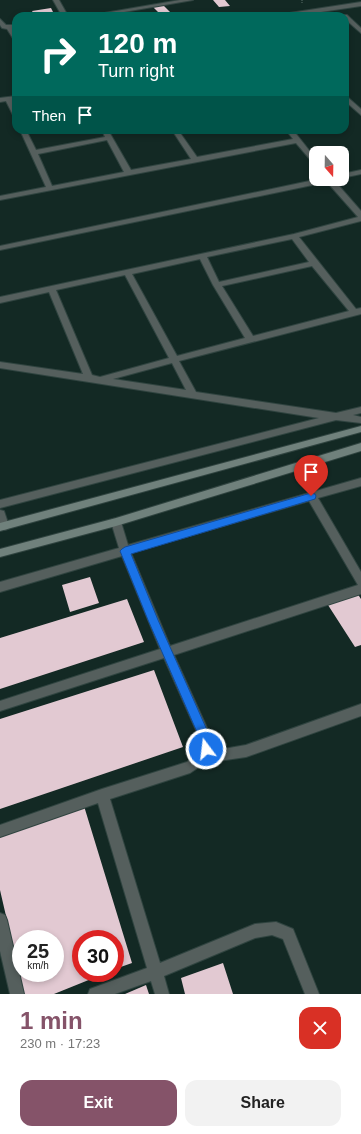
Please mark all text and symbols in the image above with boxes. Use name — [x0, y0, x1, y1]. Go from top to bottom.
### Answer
icon: right — [32, 28, 84, 80]
text: 120 m — [98, 28, 177, 59]
text: Turn right — [98, 61, 174, 81]
icon: arrive — [74, 104, 96, 126]
text: Then — [32, 107, 66, 124]
north arrow — [309, 146, 349, 186]
map controls — [309, 146, 349, 186]
pin — [294, 455, 328, 496]
icon: arrive — [300, 461, 322, 483]
position arrow — [185, 728, 227, 770]
speed limit sign: 30 — [72, 930, 124, 982]
text: 25 — [27, 940, 49, 962]
text: km/h — [27, 960, 49, 971]
text: 1 min — [20, 1007, 83, 1034]
button: close — [299, 1007, 341, 1049]
text: 230 m · 17:23 — [20, 1036, 100, 1051]
button: Exit — [20, 1080, 177, 1126]
button: Share — [185, 1080, 341, 1126]

